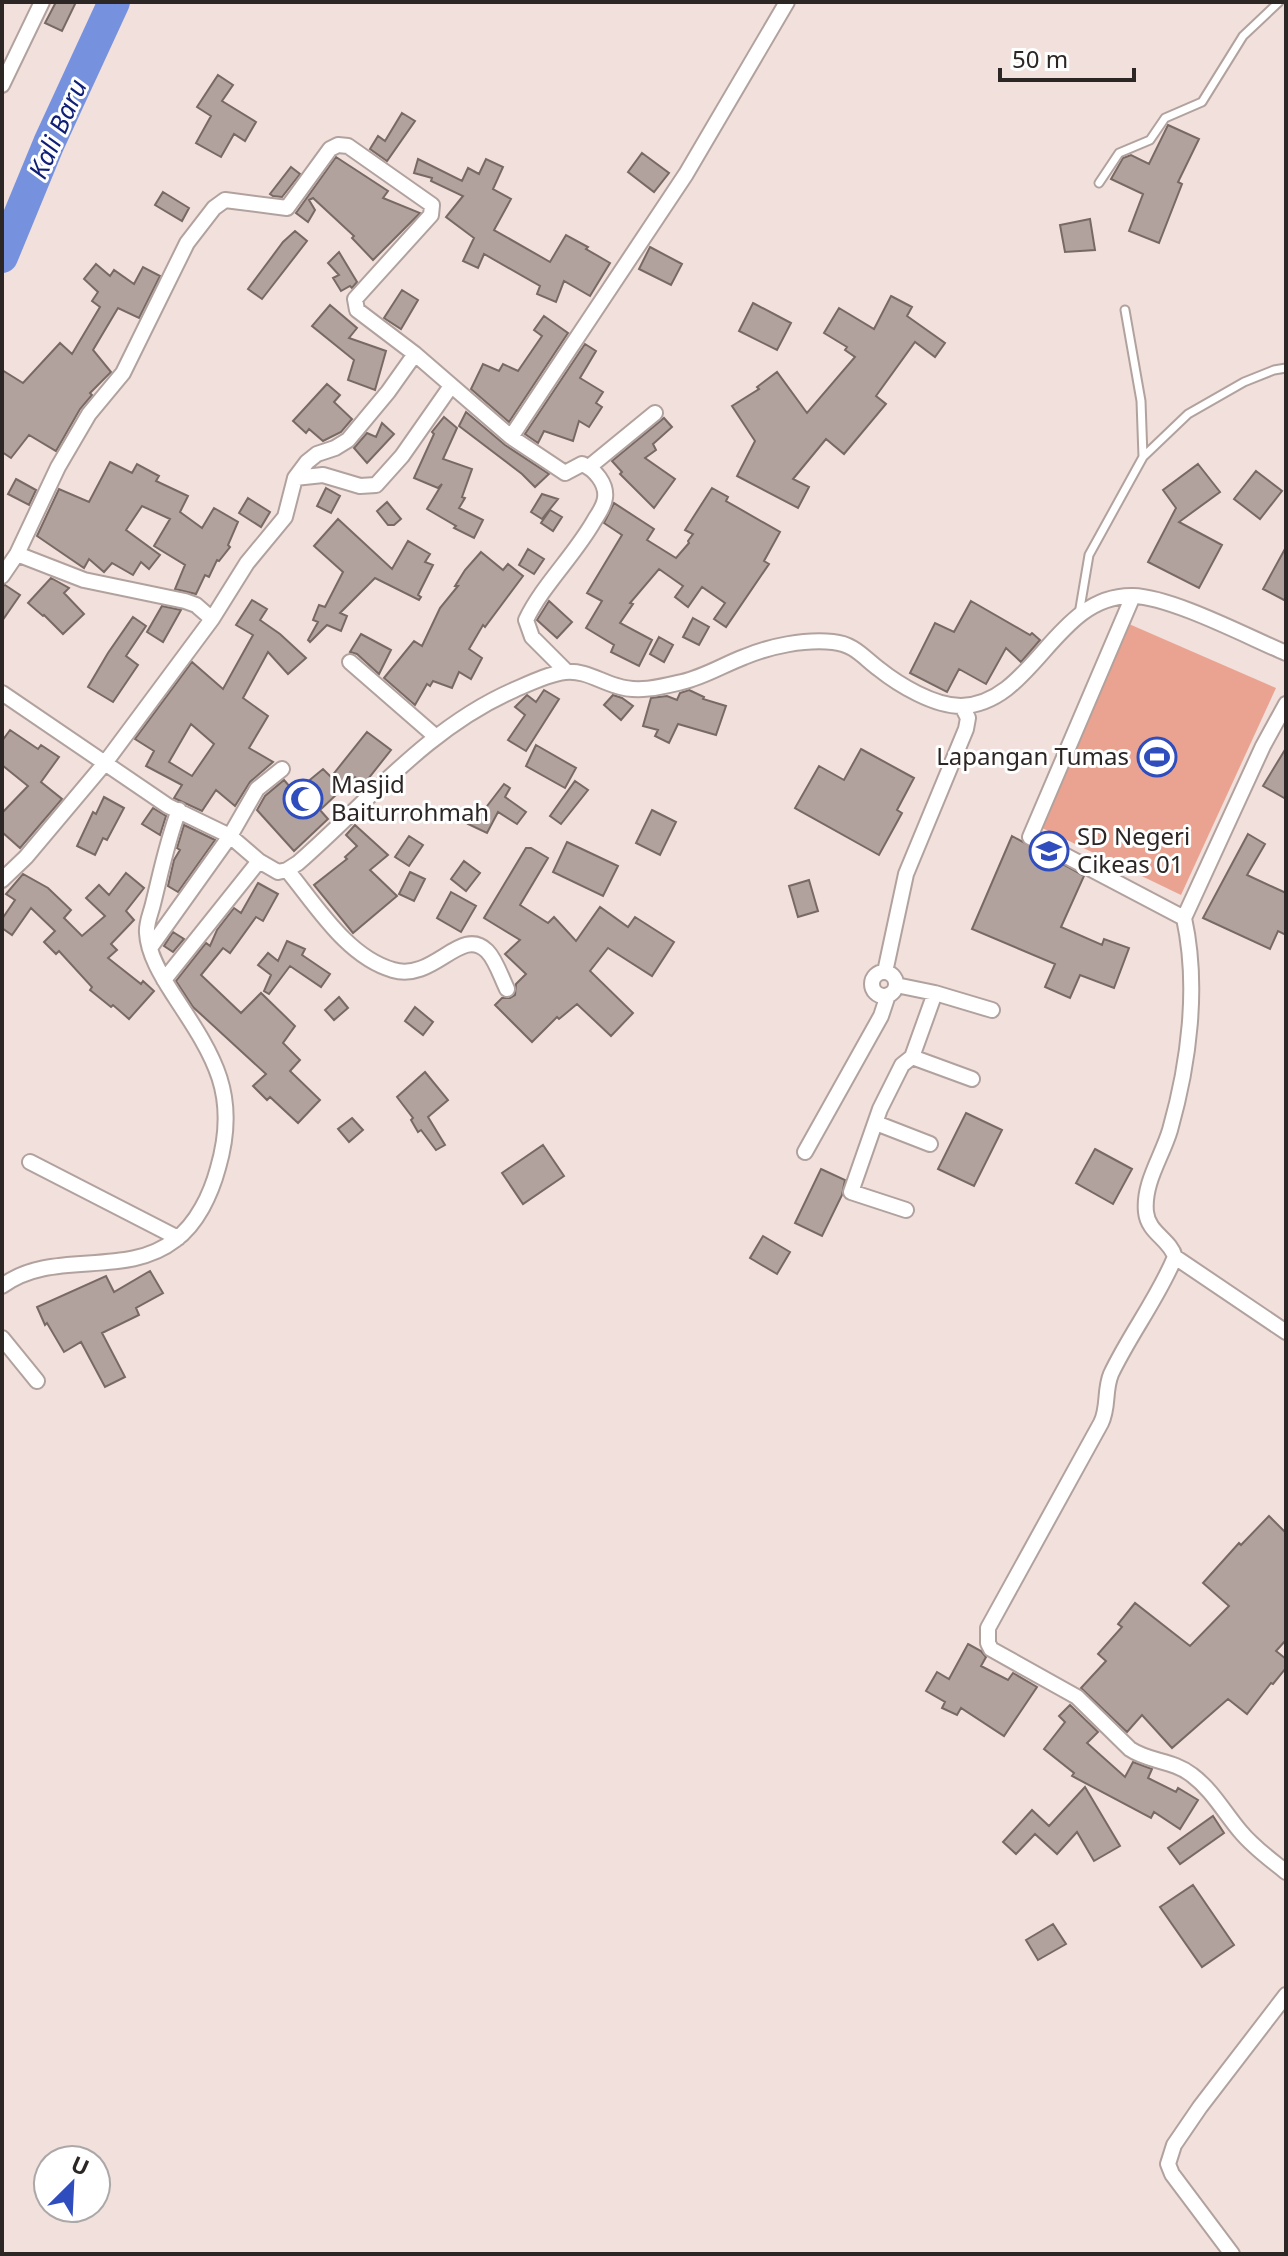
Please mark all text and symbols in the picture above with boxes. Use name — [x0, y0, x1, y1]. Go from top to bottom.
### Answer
scale bar — [1000, 32, 1134, 82]
text: 50 m — [1012, 42, 1068, 75]
water label: Kali Baru — [19, 73, 95, 184]
sports icon: Lapangan Tumas — [1136, 736, 1178, 778]
place label: Lapangan Tumas — [936, 739, 1129, 772]
place label: Masjid Baiturrohmah — [331, 767, 489, 828]
mosque icon: Masjid Baiturrohmah — [282, 778, 324, 820]
place label: SD Negeri Cikeas 01 — [1077, 819, 1190, 880]
school or university icon: SD Negeri Cikeas 01 — [1028, 830, 1070, 872]
north arrow — [32, 2144, 112, 2224]
text: U — [67, 2148, 94, 2182]

